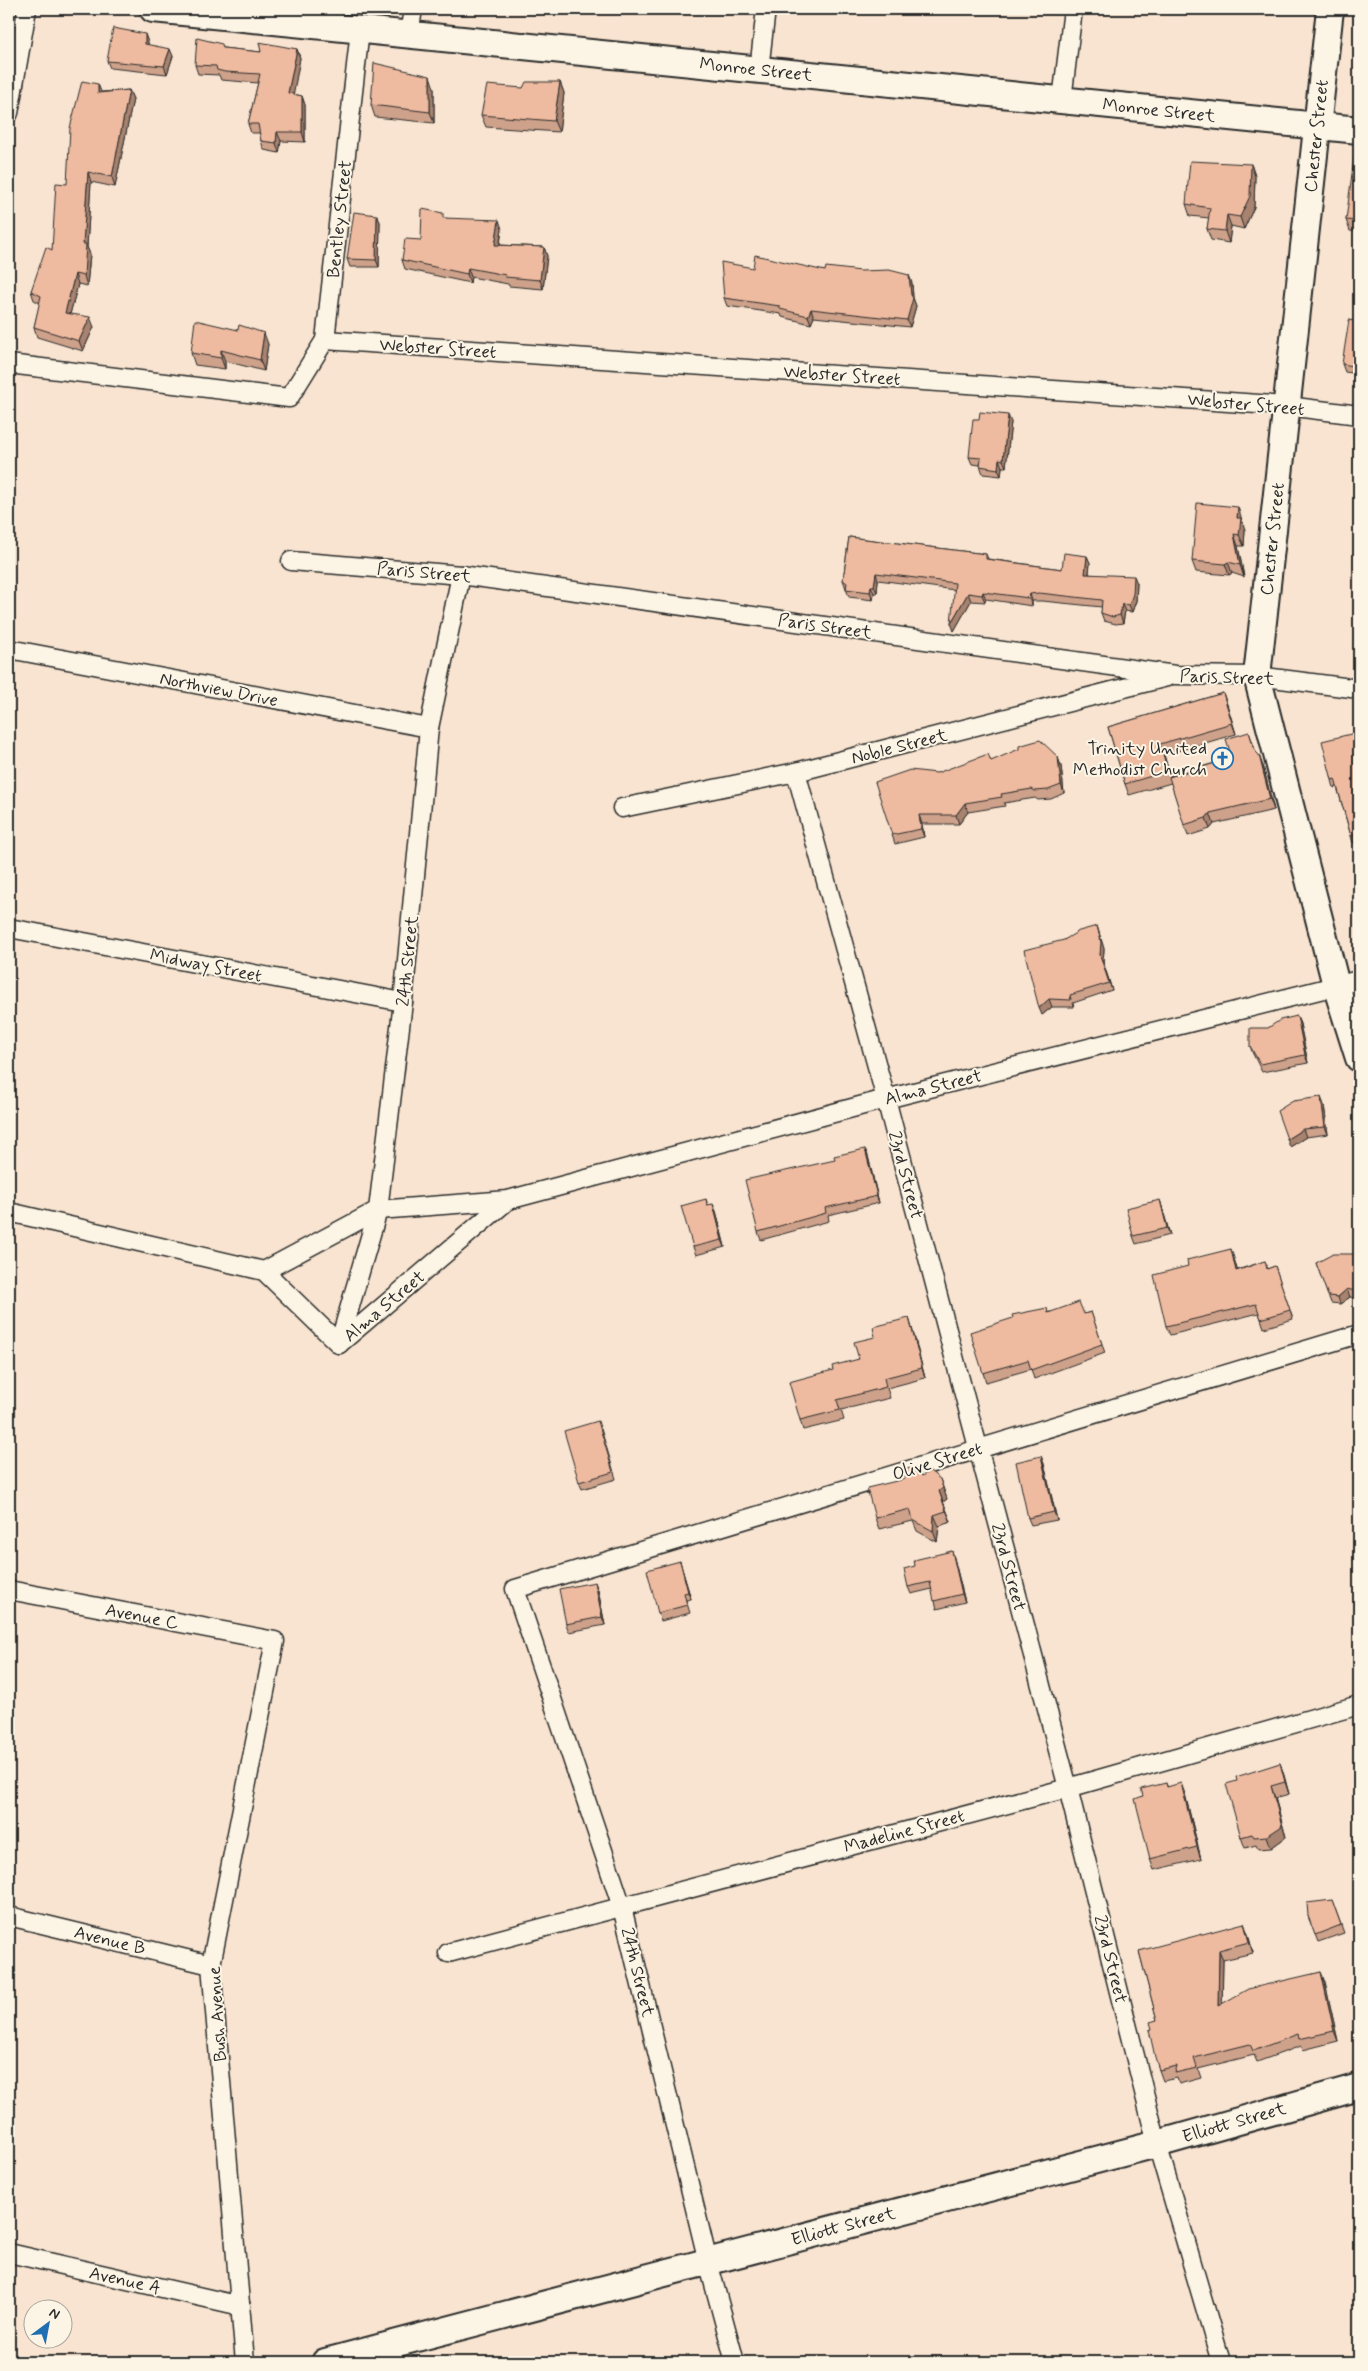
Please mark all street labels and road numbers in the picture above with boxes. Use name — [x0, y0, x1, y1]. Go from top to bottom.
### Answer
street label: Monroe Street — [698, 52, 814, 88]
street label: Chester Street — [1299, 78, 1335, 194]
street label: Monroe Street — [1101, 93, 1217, 129]
street label: Bentley Street — [322, 159, 358, 279]
street label: Webster Street — [379, 333, 498, 365]
street label: Webster Street — [783, 360, 902, 392]
street label: Webster Street — [1186, 388, 1306, 422]
street label: Chester Street — [1255, 481, 1291, 597]
street label: Paris Street — [376, 557, 472, 589]
street label: Paris Street — [776, 609, 874, 646]
street label: Paris Street — [1179, 664, 1275, 692]
street label: Northview Drive — [158, 667, 280, 713]
street label: Noble Street — [849, 723, 950, 770]
street label: 24th Street — [391, 914, 425, 1008]
street label: Midway Street — [148, 943, 264, 989]
street label: Alma Street — [882, 1064, 984, 1112]
street label: 23rd Street — [882, 1129, 928, 1222]
street label: Alma Street — [339, 1266, 430, 1348]
street label: Olive Street — [889, 1437, 985, 1487]
street label: 23rd Street — [985, 1521, 1031, 1614]
street label: Avenue C — [103, 1598, 181, 1636]
street label: Madeline Street — [841, 1804, 967, 1860]
street label: 23rd Street — [1087, 1913, 1133, 2006]
street label: Avenue B — [72, 1921, 148, 1961]
street label: 24th Street — [614, 1925, 660, 2020]
street label: Bush Avenue — [203, 1965, 233, 2063]
street label: Elliott Street — [1180, 2097, 1289, 2149]
street label: Elliott Street — [789, 2201, 898, 2252]
street label: Avenue A — [87, 2261, 163, 2301]

